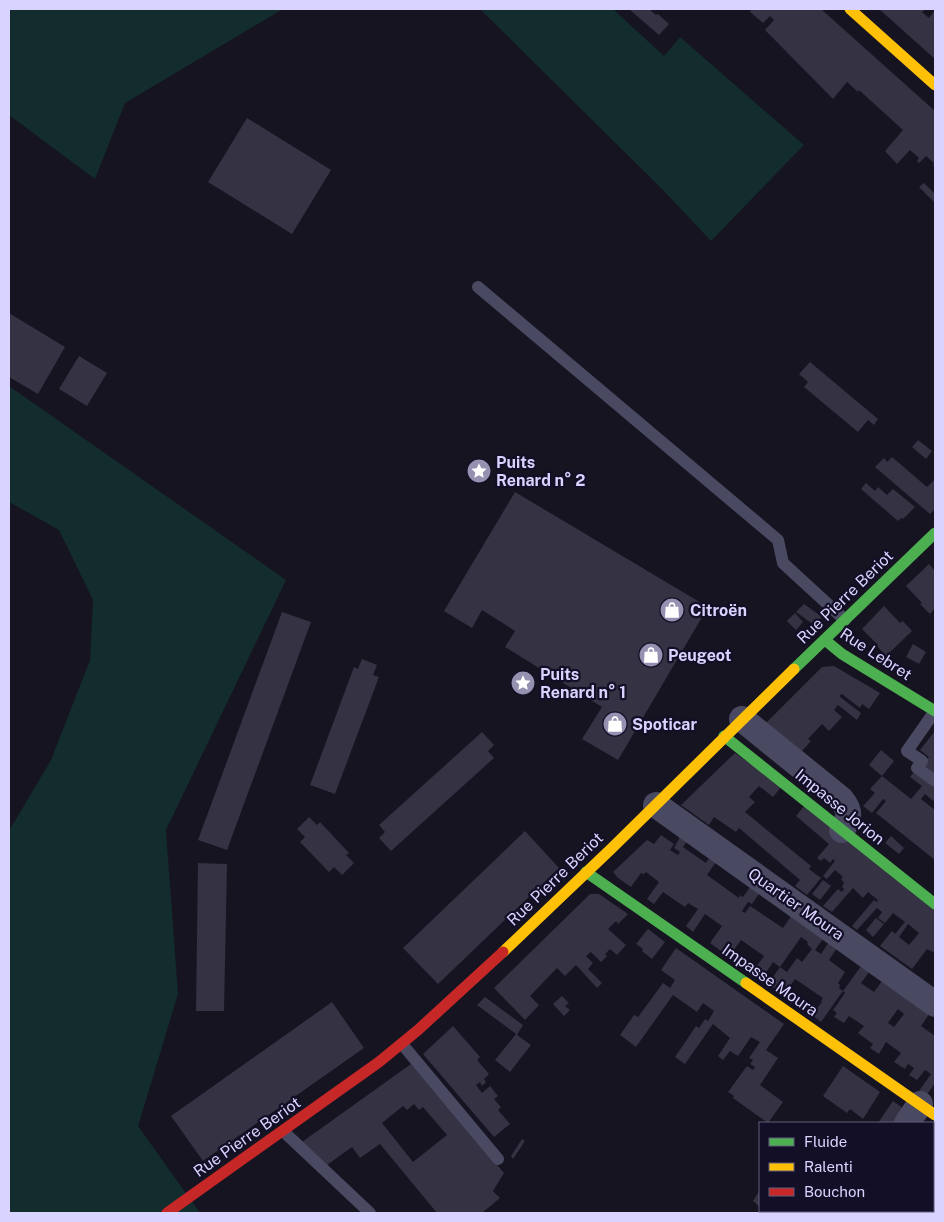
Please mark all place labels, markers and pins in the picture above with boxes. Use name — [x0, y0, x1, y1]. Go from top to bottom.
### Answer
place label: Puits Renard n° 2 — [496, 453, 585, 490]
place icon: Puits Renard n° 2 — [466, 458, 492, 484]
shop icon: Citroën — [659, 597, 685, 623]
place label: Citroën — [690, 601, 747, 620]
shop icon: Peugeot — [638, 642, 664, 668]
place label: Peugeot — [668, 646, 732, 665]
place label: Puits Renard n° 1 — [540, 665, 626, 702]
place icon: Puits Renard n° 1 — [510, 670, 536, 696]
shop icon: Spoticar — [602, 711, 628, 737]
place label: Spoticar — [632, 715, 697, 734]

